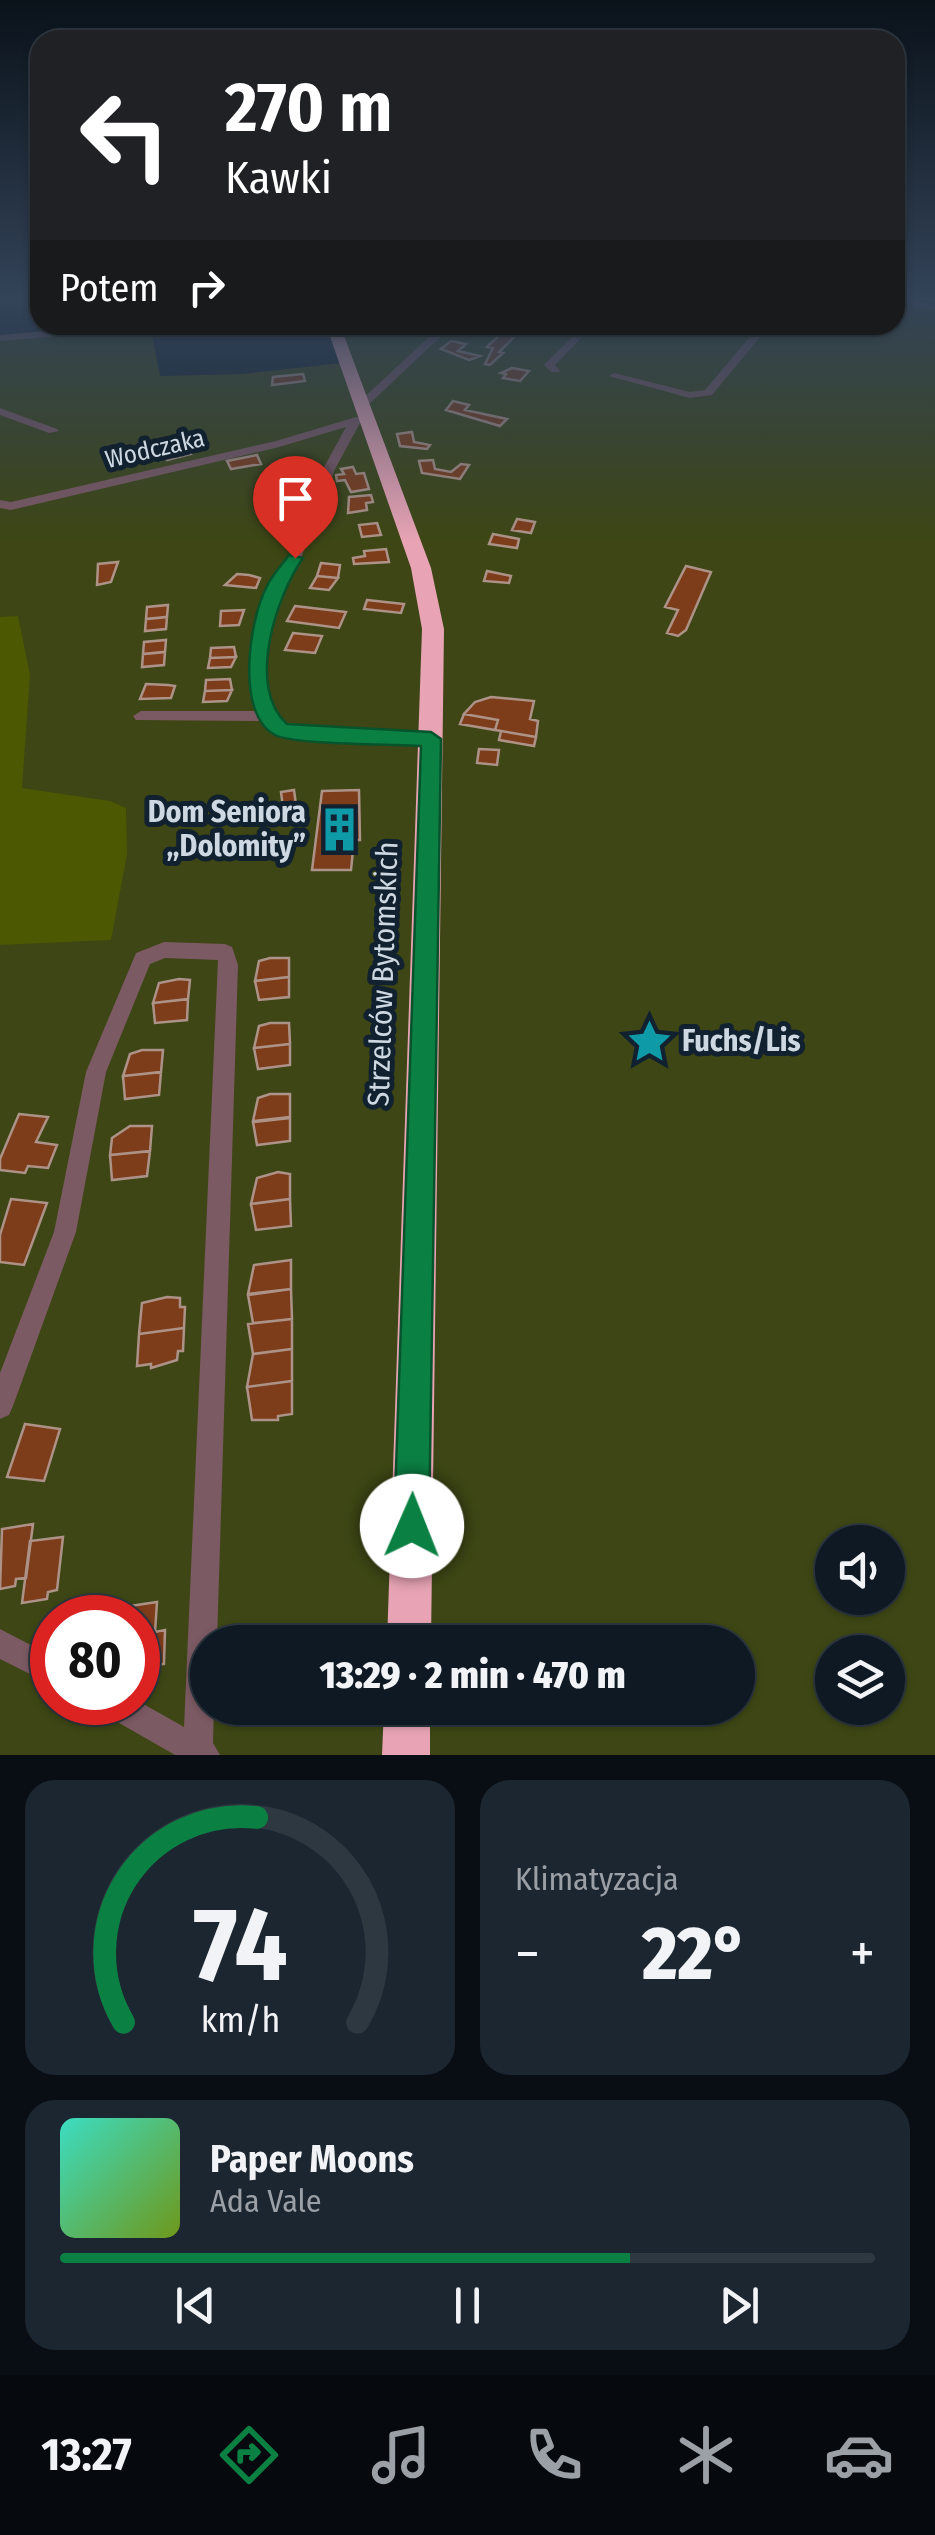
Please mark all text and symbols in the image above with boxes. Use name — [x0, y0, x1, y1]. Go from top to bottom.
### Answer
text: 270 m — [225, 66, 392, 150]
icon: left — [60, 70, 190, 200]
text: Kawki — [225, 151, 332, 205]
icon: right — [179, 260, 234, 315]
text: Potem — [60, 265, 159, 311]
street label: Wodczaka — [102, 423, 208, 475]
pin — [253, 456, 338, 559]
icon: arrive — [268, 471, 323, 526]
place label: Dom Seniora „Dolomity” — [148, 794, 306, 864]
building icon: Dom Seniora „Dolomity” — [315, 805, 363, 853]
street label: Strzelców Bytomskich — [360, 841, 406, 1107]
place icon: Fuchs/Lis — [625, 1017, 673, 1065]
place label: Fuchs/Lis — [682, 1023, 801, 1059]
position arrow — [360, 1474, 464, 1578]
map controls — [815, 1525, 905, 1725]
button: sound — [815, 1525, 905, 1615]
speed limit sign: 80 — [30, 1595, 160, 1725]
button: layers — [815, 1635, 905, 1725]
text: 13:29 · 2 min · 470 m — [319, 1652, 626, 1698]
text: Klimatyzacja — [515, 1860, 679, 1898]
text: 74 — [193, 1883, 287, 2008]
text: 22° — [642, 1909, 748, 1999]
text: − — [515, 1921, 540, 1987]
text: + — [850, 1921, 875, 1987]
text: km/h — [200, 1999, 280, 2041]
text: Paper Moons — [210, 2136, 414, 2182]
text: Ada Vale — [210, 2182, 322, 2220]
icon: previous — [168, 2278, 223, 2333]
icon: pause — [440, 2278, 495, 2333]
icon: next — [712, 2278, 767, 2333]
icon: directions — [214, 2420, 284, 2490]
icon: music — [366, 2420, 436, 2490]
icon: phone — [519, 2420, 589, 2490]
icon: climate — [671, 2420, 741, 2490]
icon: car — [824, 2420, 894, 2490]
text: 13:27 — [41, 2428, 132, 2482]

